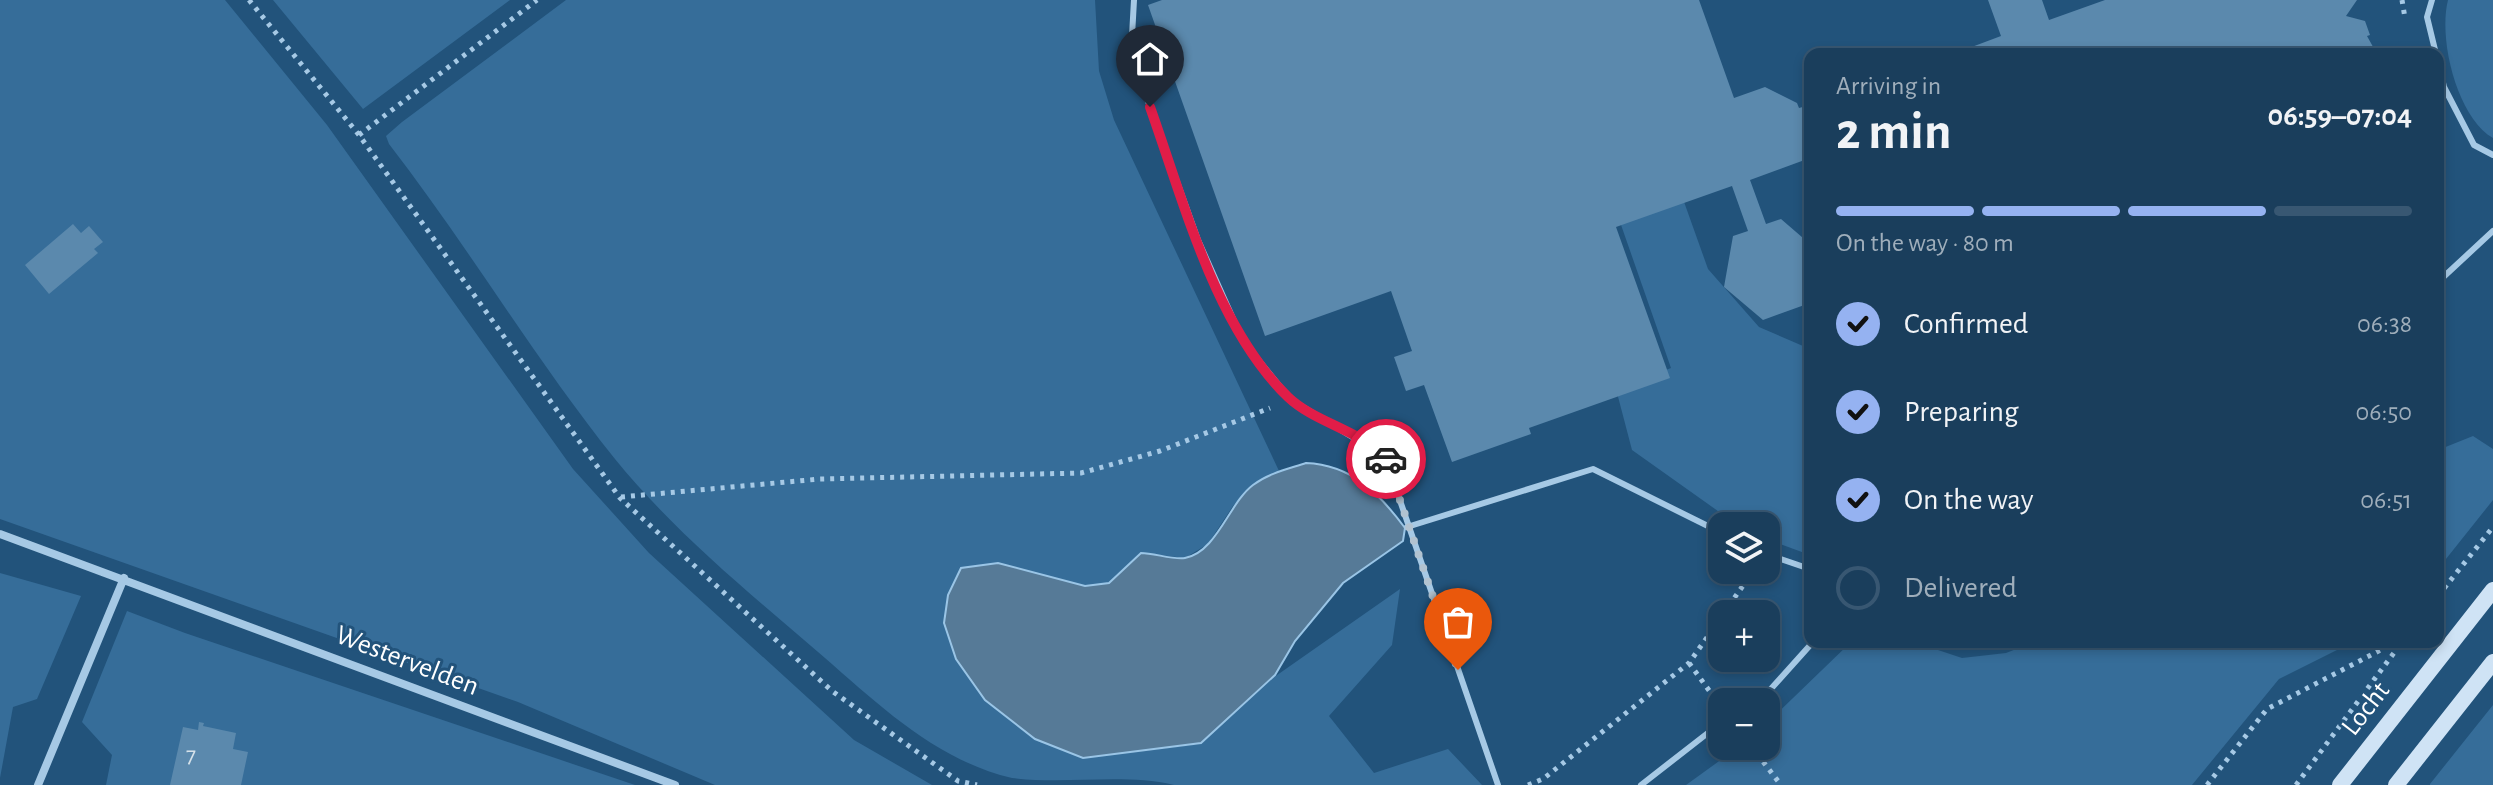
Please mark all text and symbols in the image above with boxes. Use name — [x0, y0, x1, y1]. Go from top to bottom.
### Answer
pin — [1116, 25, 1184, 107]
icon: home — [1128, 37, 1172, 81]
text: Arriving in — [1836, 73, 1941, 99]
text: 06:59–07:04 — [2268, 101, 2412, 131]
text: 2 min — [1836, 106, 1951, 158]
text: On the way · 80 m — [1836, 230, 2014, 256]
icon: check — [1836, 302, 1880, 346]
text: Confirmed — [1904, 309, 2028, 339]
text: 06:38 — [2357, 311, 2412, 337]
icon: check — [1836, 390, 1880, 434]
text: Preparing — [1904, 397, 2019, 427]
text: 06:50 — [2356, 399, 2412, 425]
courier — [1346, 419, 1426, 499]
icon: car — [1364, 437, 1408, 481]
icon: check — [1836, 478, 1880, 522]
text: On the way — [1904, 485, 2033, 515]
text: 06:51 — [2360, 487, 2412, 513]
map controls — [1708, 512, 1780, 760]
button: layers — [1708, 512, 1780, 584]
text: Delivered — [1904, 573, 2017, 603]
pin — [1424, 588, 1492, 670]
icon: bag — [1436, 600, 1480, 644]
button: + — [1708, 600, 1780, 672]
street label: Westervelden — [331, 621, 483, 701]
street label: Locht — [2337, 677, 2395, 741]
button: − — [1708, 688, 1780, 760]
house number: 7 — [186, 743, 196, 767]

